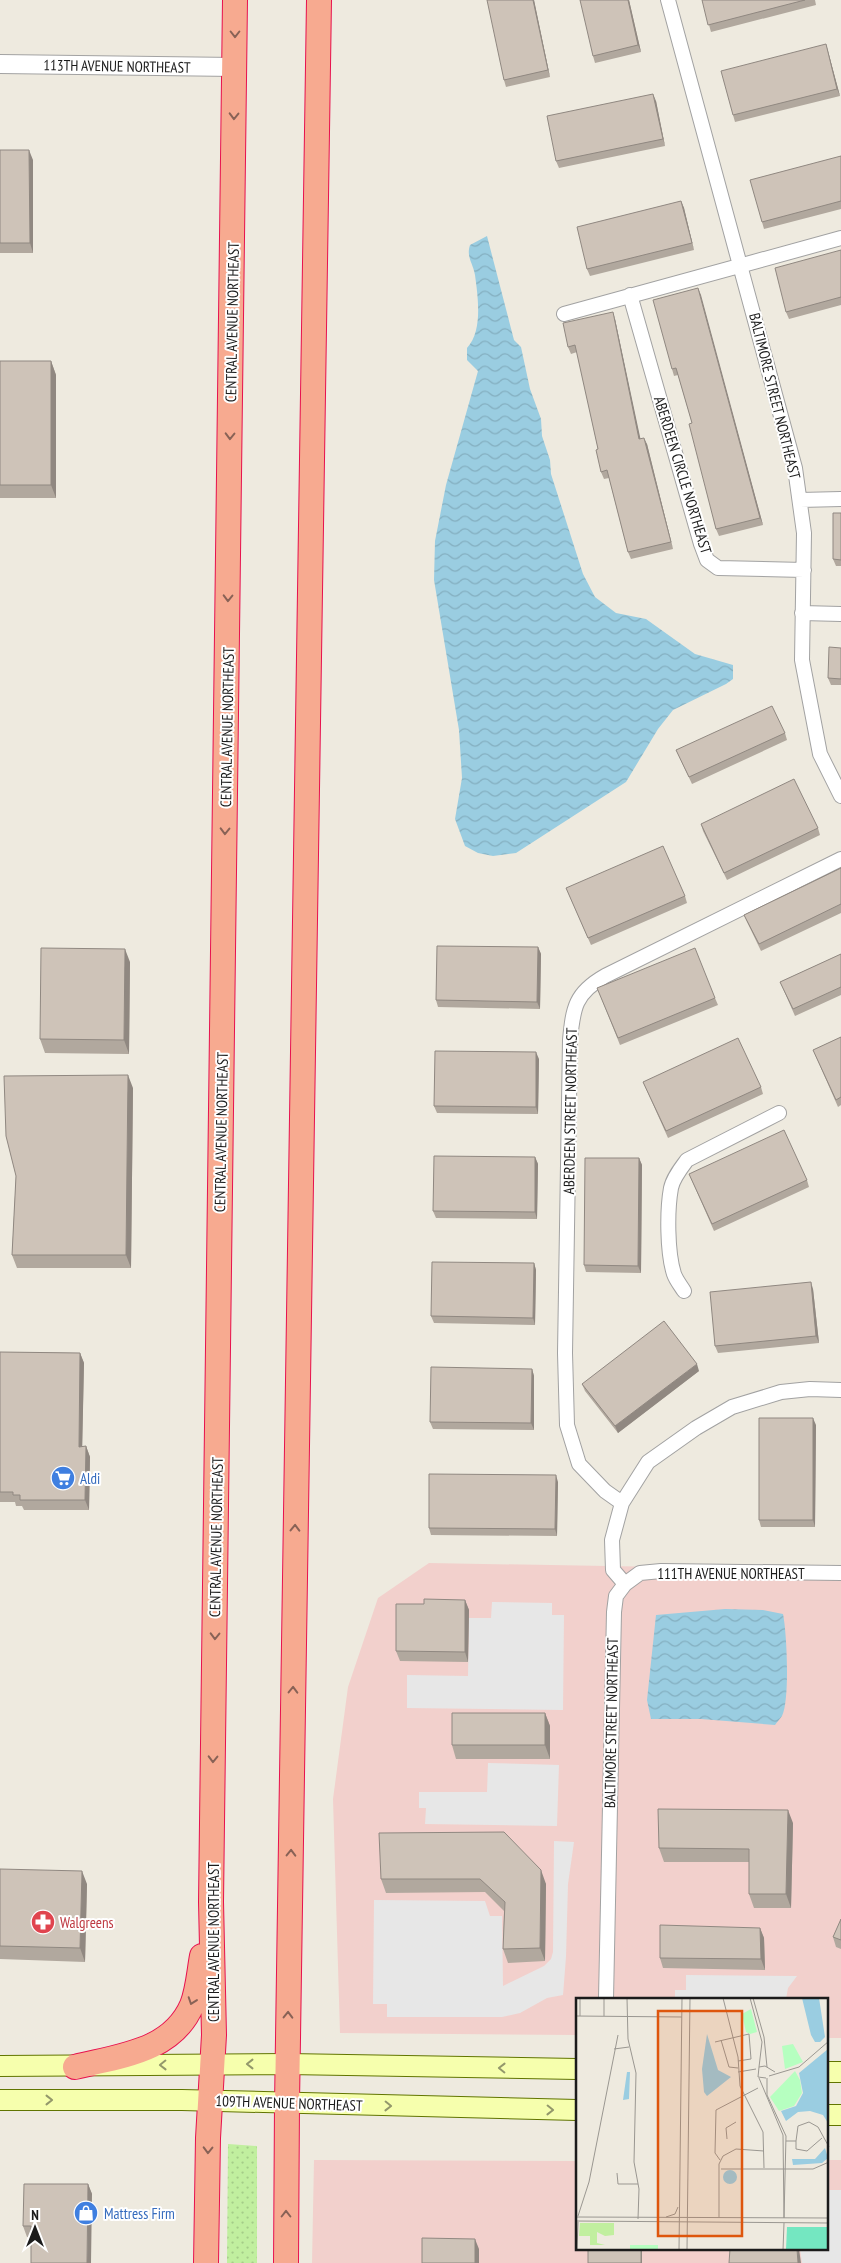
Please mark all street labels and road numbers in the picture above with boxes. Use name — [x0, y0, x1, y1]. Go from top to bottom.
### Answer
street label: 113TH AVENUE NORTHEAST — [43, 55, 191, 77]
street label: CENTRAL AVENUE NORTHEAST — [221, 242, 243, 402]
street label: BALTIMORE STREET NORTHEAST — [745, 311, 805, 481]
street label: ABERDEEN CIRCLE NORTHEAST — [650, 394, 716, 556]
street label: CENTRAL AVENUE NORTHEAST — [216, 647, 238, 807]
street label: ABERDEEN STREET NORTHEAST — [559, 1027, 581, 1194]
street label: CENTRAL AVENUE NORTHEAST — [210, 1052, 232, 1212]
street label: CENTRAL AVENUE NORTHEAST — [205, 1457, 227, 1617]
street label: 111TH AVENUE NORTHEAST — [657, 1564, 805, 1583]
street label: BALTIMORE STREET NORTHEAST — [600, 1637, 622, 1808]
street label: CENTRAL AVENUE NORTHEAST — [204, 1862, 223, 2022]
street label: 109TH AVENUE NORTHEAST — [215, 2091, 363, 2115]

